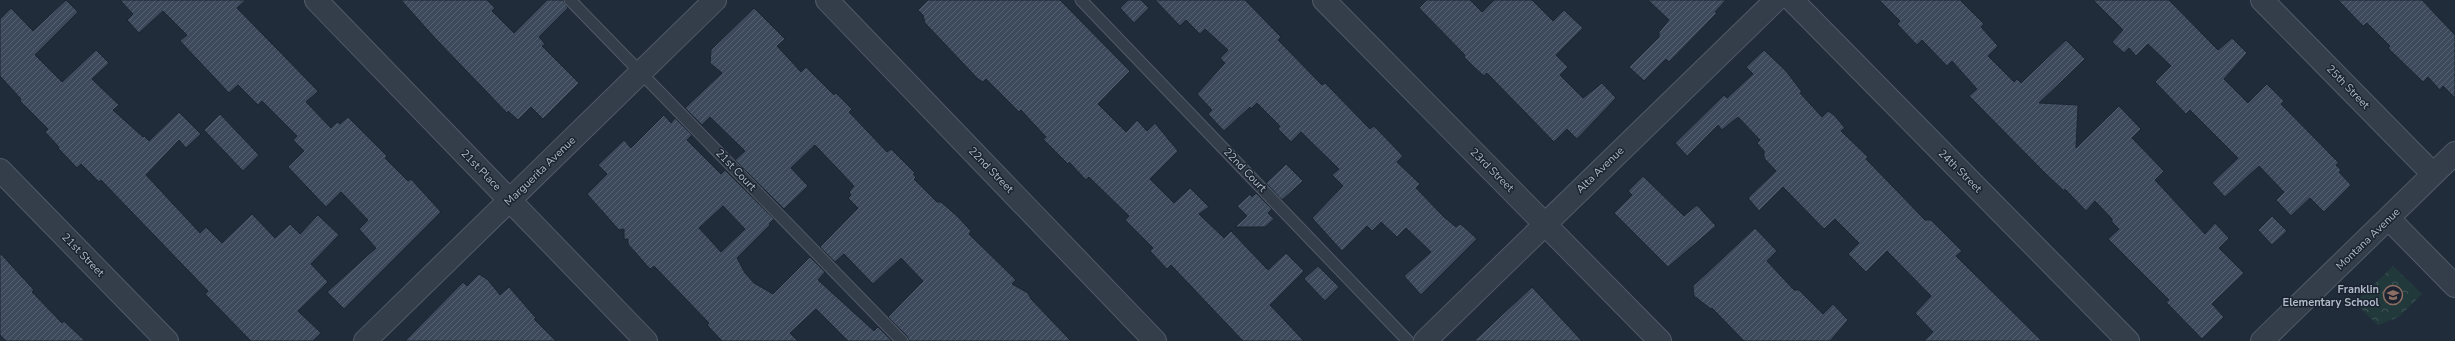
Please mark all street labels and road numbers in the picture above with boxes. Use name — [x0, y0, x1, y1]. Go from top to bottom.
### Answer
street label: 25th Street — [2323, 62, 2373, 113]
street label: Marguerita Avenue — [501, 133, 579, 209]
street label: Alta Avenue — [1573, 143, 1627, 197]
street label: 22nd Street — [965, 144, 1017, 196]
street label: 22nd Court — [1220, 145, 1270, 195]
street label: 23rd Street — [1467, 145, 1517, 195]
street label: 21st Place — [458, 146, 505, 194]
street label: 21st Court — [712, 146, 760, 194]
street label: 24th Street — [1935, 146, 1985, 196]
street label: Montana Avenue — [2333, 204, 2403, 274]
street label: 21st Street — [58, 230, 108, 280]

